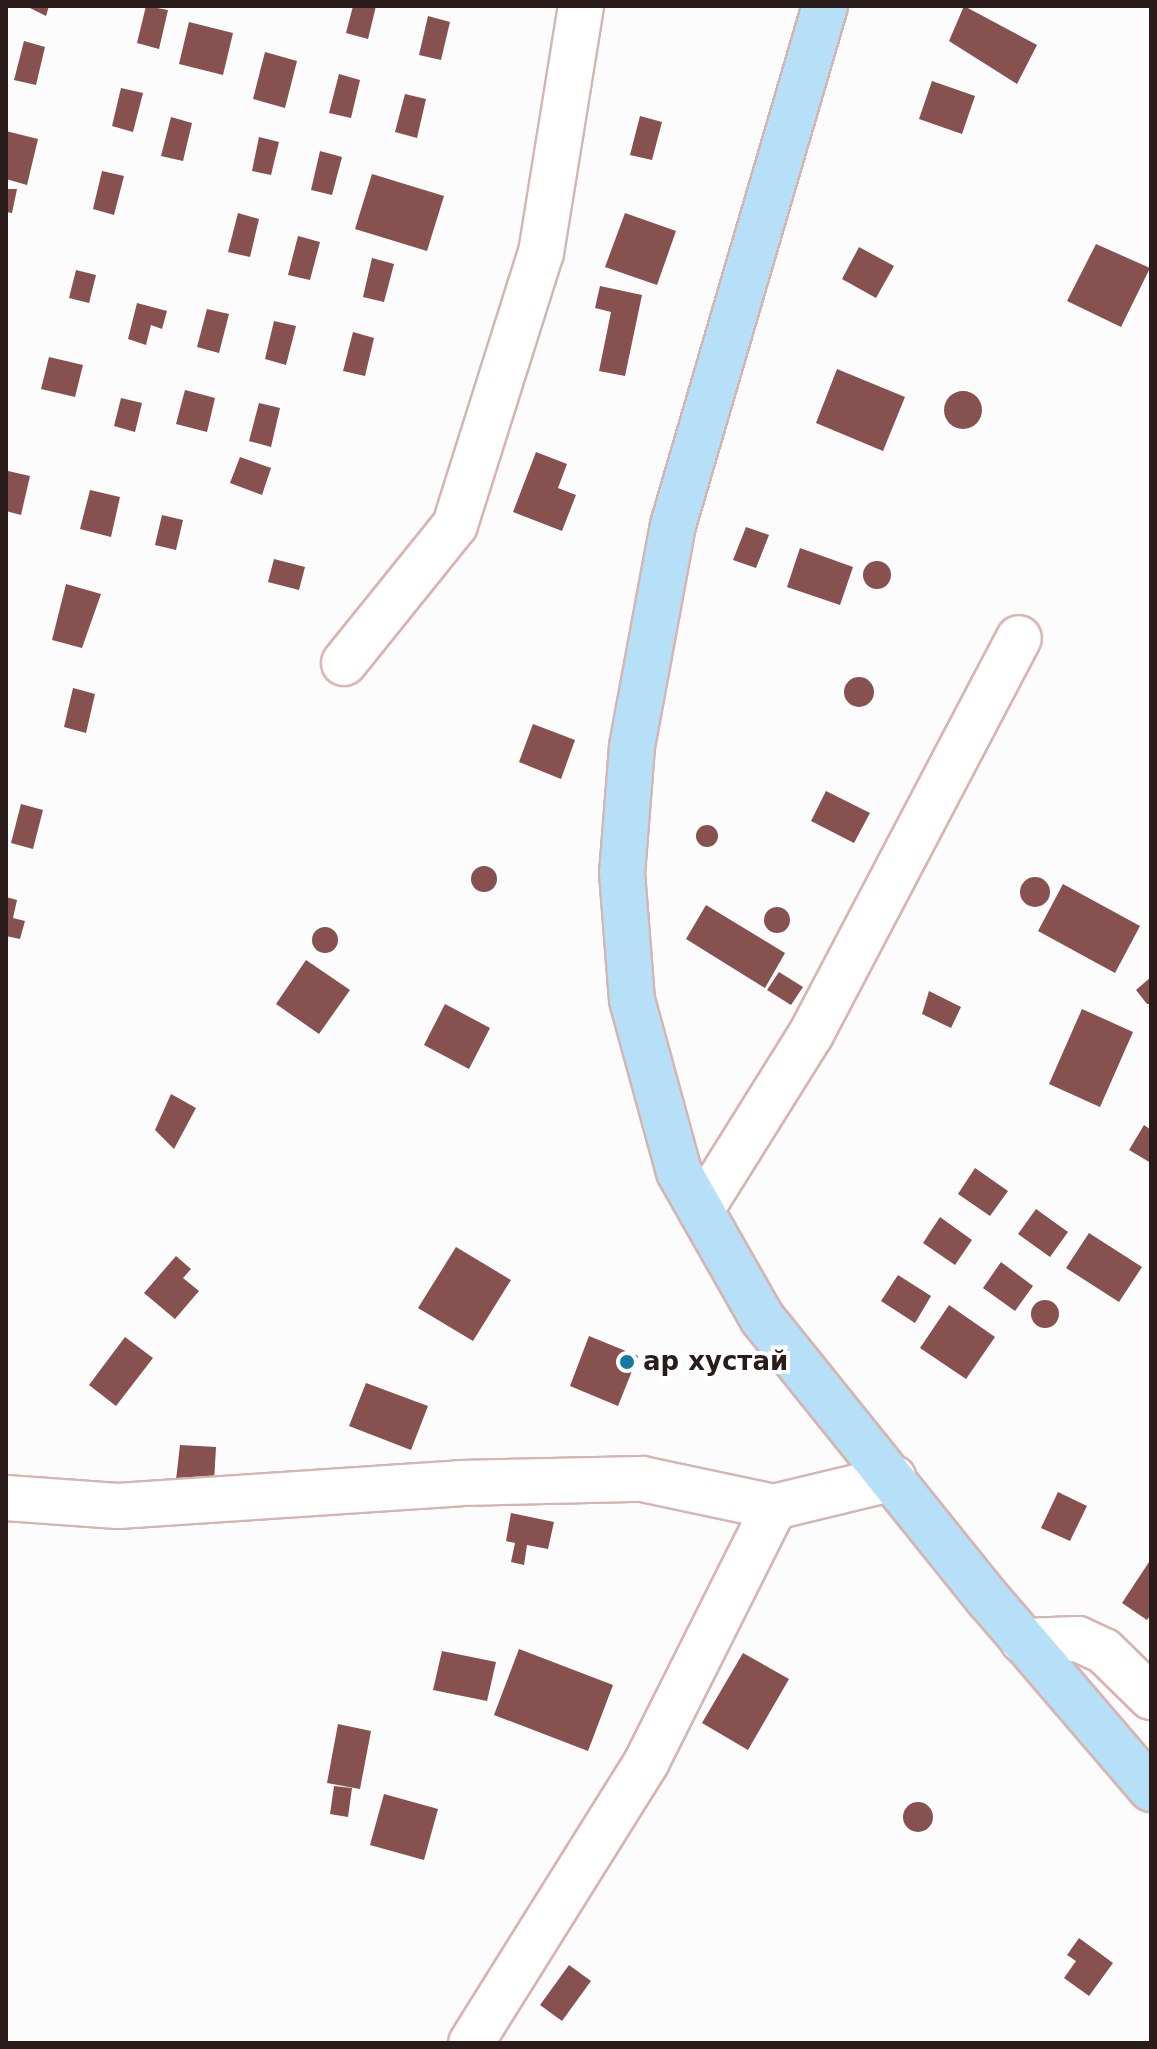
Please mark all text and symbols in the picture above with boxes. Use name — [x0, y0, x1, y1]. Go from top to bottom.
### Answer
place label: ар хустай — [643, 1346, 788, 1378]
marker: ар хустай — [618, 1353, 636, 1371]

